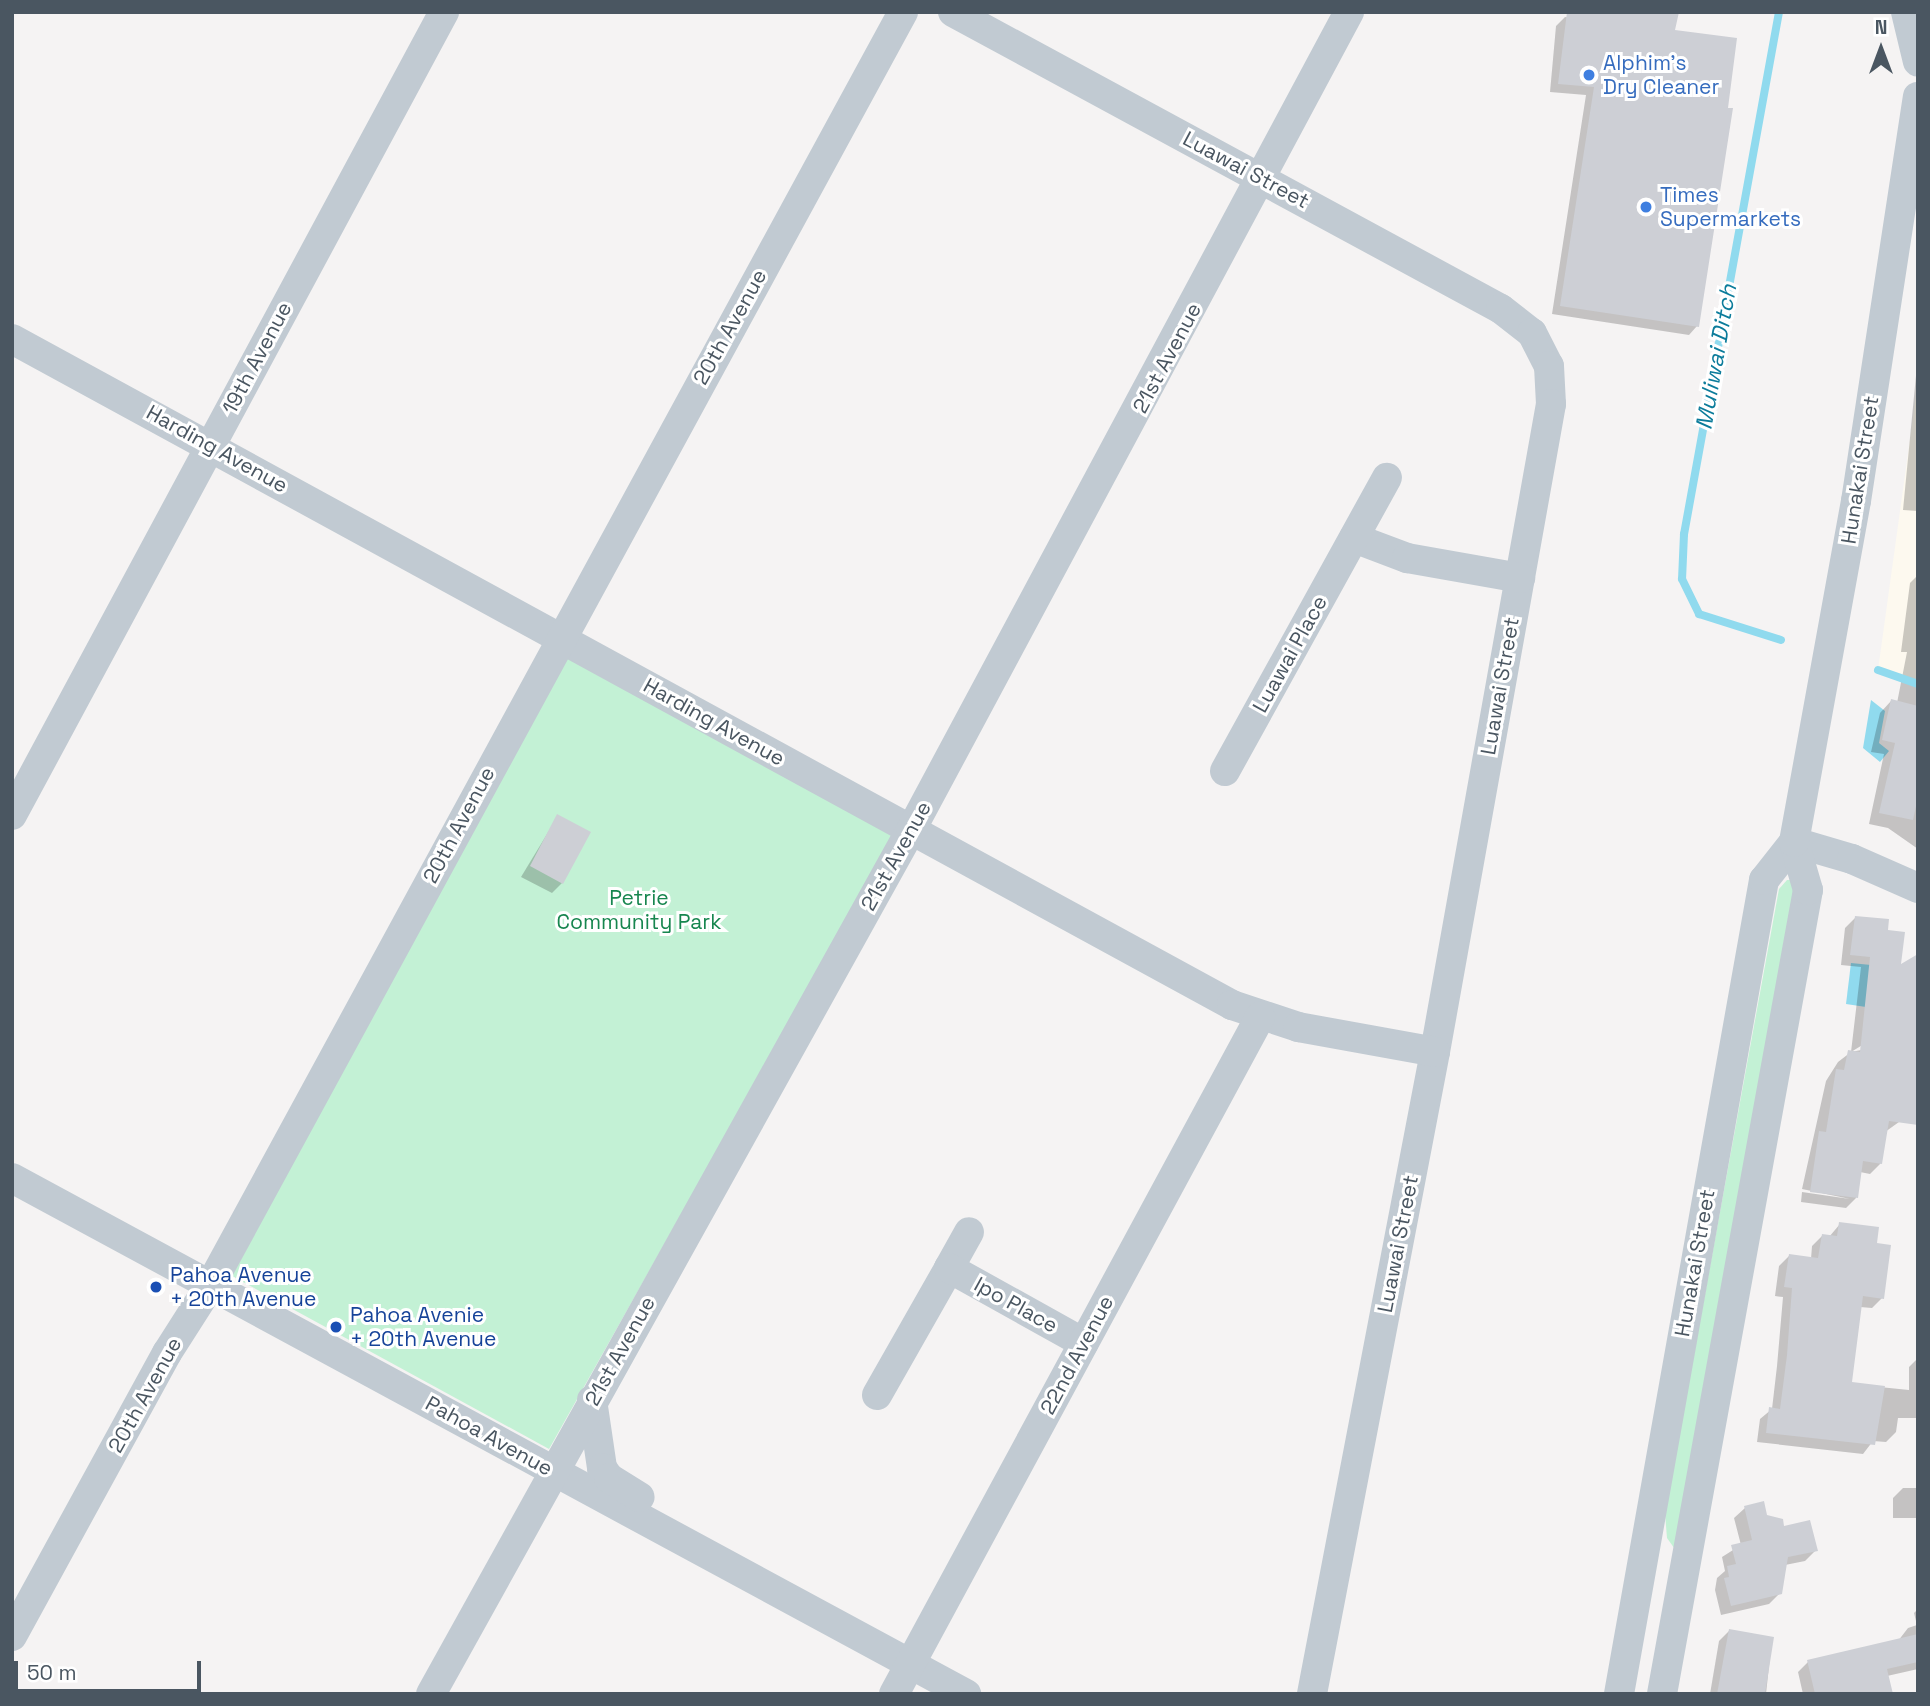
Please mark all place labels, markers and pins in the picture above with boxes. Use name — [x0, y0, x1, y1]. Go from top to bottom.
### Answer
place label: Alphim’s Dry Cleaner — [1603, 50, 1719, 100]
marker: Alphim’s Dry Cleaner — [1581, 67, 1597, 83]
place label: Times Supermarkets — [1660, 182, 1801, 232]
marker: Times Supermarkets — [1638, 199, 1654, 215]
place label: Pahoa Avenue + 20th Avenue — [170, 1262, 317, 1312]
marker: Pahoa Avenue + 20th Avenue — [148, 1279, 164, 1295]
place label: Pahoa Avenie + 20th Avenue — [350, 1302, 497, 1352]
marker: Pahoa Avenie + 20th Avenue — [328, 1319, 344, 1335]

